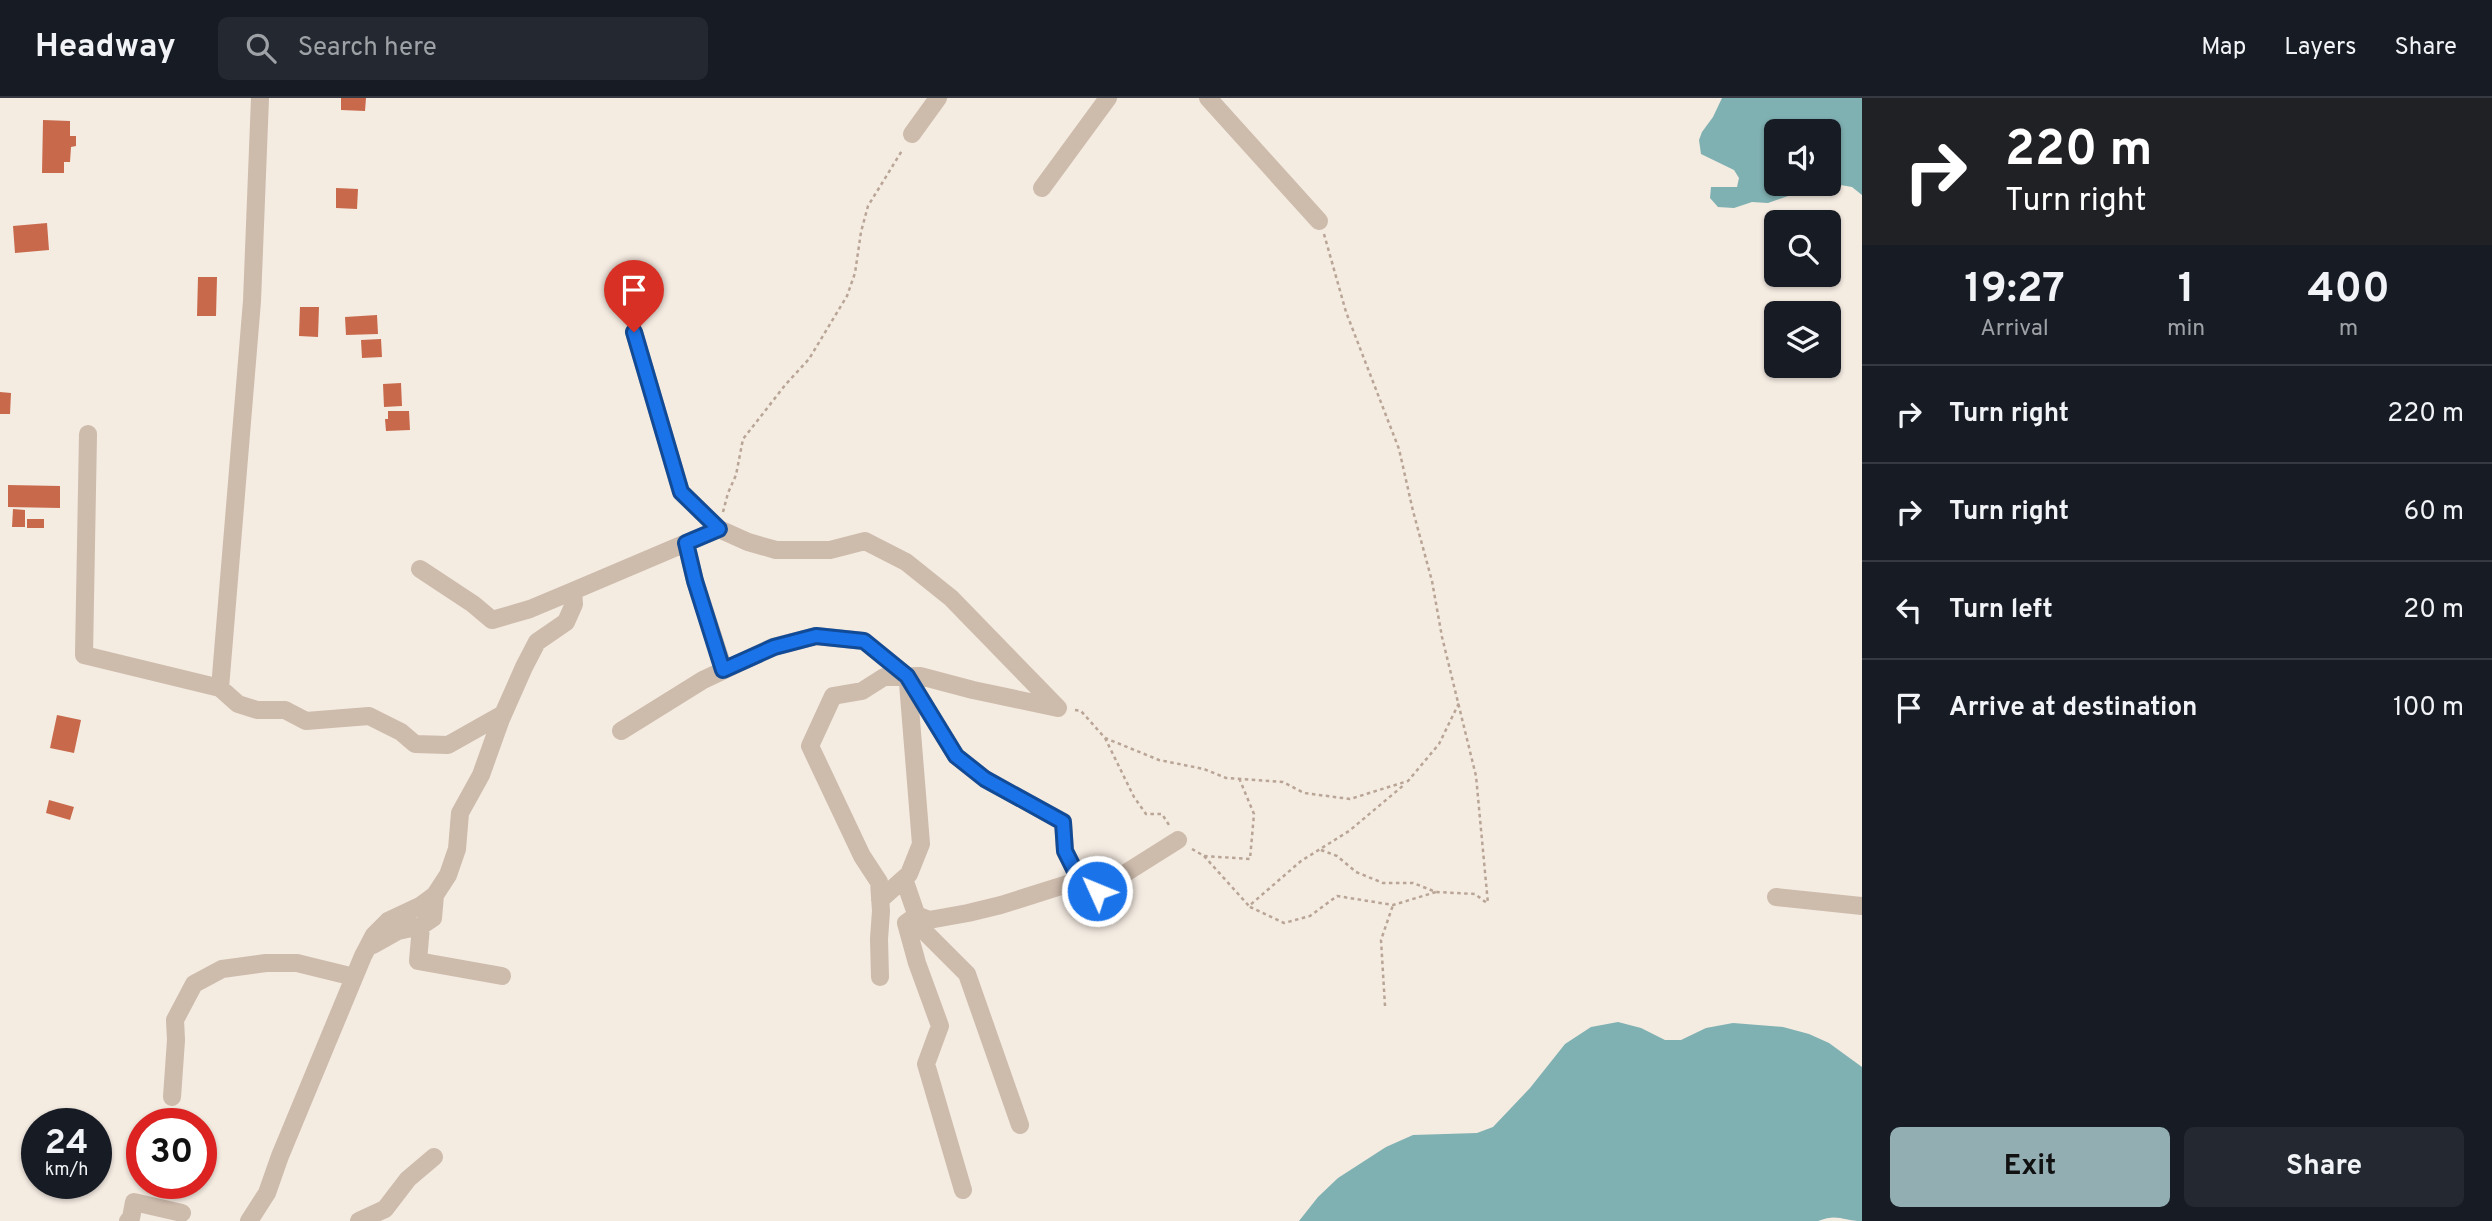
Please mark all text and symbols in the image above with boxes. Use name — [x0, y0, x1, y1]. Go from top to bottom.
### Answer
search box — [218, 17, 708, 80]
text: Headway — [35, 27, 176, 69]
icon: search — [242, 29, 280, 67]
text: Search here — [298, 32, 437, 65]
text: Map — [2201, 33, 2246, 63]
text: Layers — [2284, 33, 2356, 63]
text: Share — [2394, 33, 2457, 63]
map controls — [1764, 119, 1841, 378]
button: sound — [1764, 119, 1841, 196]
text: 220 m — [2005, 121, 2152, 183]
icon: right — [1890, 126, 1981, 217]
text: Turn right — [2005, 182, 2147, 222]
button: search — [1764, 210, 1841, 287]
pin — [604, 260, 664, 332]
text: 19:27 — [1964, 264, 2065, 317]
text: 1 — [2178, 264, 2195, 317]
text: 400 — [2307, 264, 2390, 317]
icon: arrive — [615, 271, 653, 309]
button: layers — [1764, 301, 1841, 378]
text: Arrival — [1980, 315, 2049, 344]
text: min — [2167, 315, 2205, 344]
text: m — [2339, 315, 2358, 344]
icon: right — [1890, 395, 1928, 433]
text: Turn right — [1949, 398, 2069, 431]
text: 220 m — [2387, 398, 2464, 431]
icon: right — [1890, 493, 1928, 531]
text: Turn right — [1949, 496, 2069, 529]
text: 60 m — [2404, 496, 2464, 529]
icon: left — [1890, 591, 1928, 629]
text: Turn left — [1949, 594, 2053, 627]
text: 20 m — [2403, 594, 2464, 627]
icon: arrive — [1890, 689, 1928, 727]
text: Arrive at destination — [1949, 692, 2197, 725]
text: 100 m — [2393, 692, 2464, 725]
position arrow — [1060, 854, 1134, 928]
speed limit sign: 30 — [126, 1108, 217, 1199]
text: 24 — [45, 1122, 88, 1166]
button: Exit — [1890, 1127, 2170, 1207]
button: Share — [2184, 1127, 2464, 1207]
text: km/h — [45, 1159, 88, 1182]

